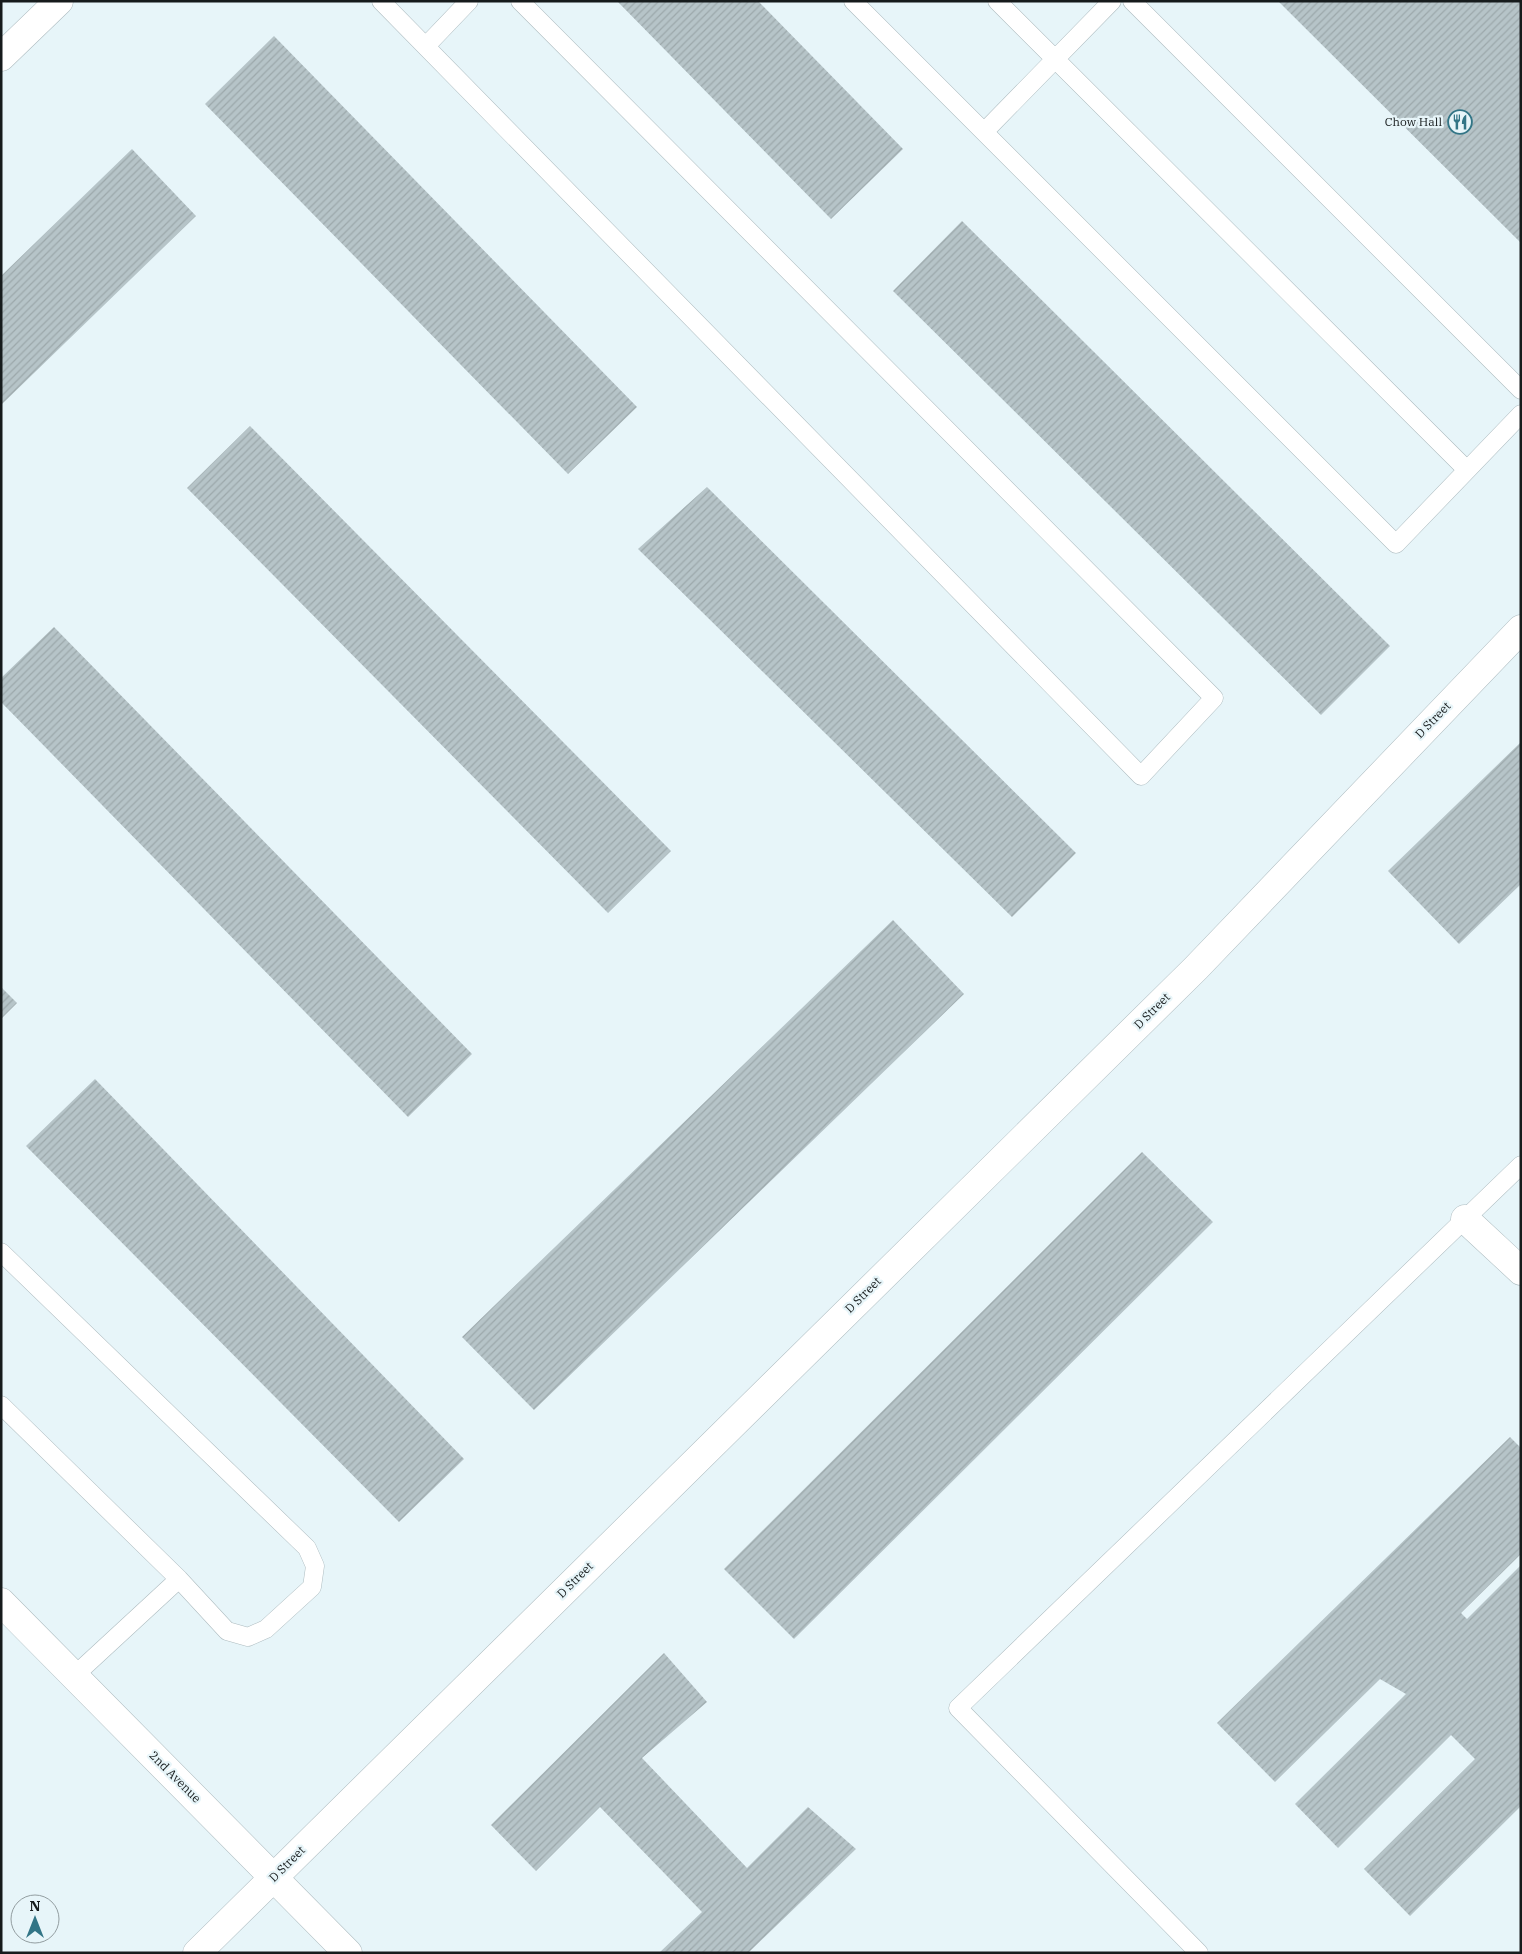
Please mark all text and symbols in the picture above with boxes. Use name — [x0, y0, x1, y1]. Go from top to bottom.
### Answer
restaurant icon: Chow Hall — [1447, 109, 1473, 135]
place label: Chow Hall — [1385, 114, 1442, 129]
street label: D Street — [1412, 698, 1454, 741]
street label: D Street — [1130, 989, 1173, 1032]
street label: D Street — [841, 1273, 884, 1316]
street label: D Street — [553, 1558, 596, 1601]
street label: 2nd Avenue — [146, 1748, 204, 1806]
street label: D Street — [265, 1842, 308, 1885]
north arrow — [10, 1894, 60, 1944]
text: N — [29, 1897, 41, 1915]

